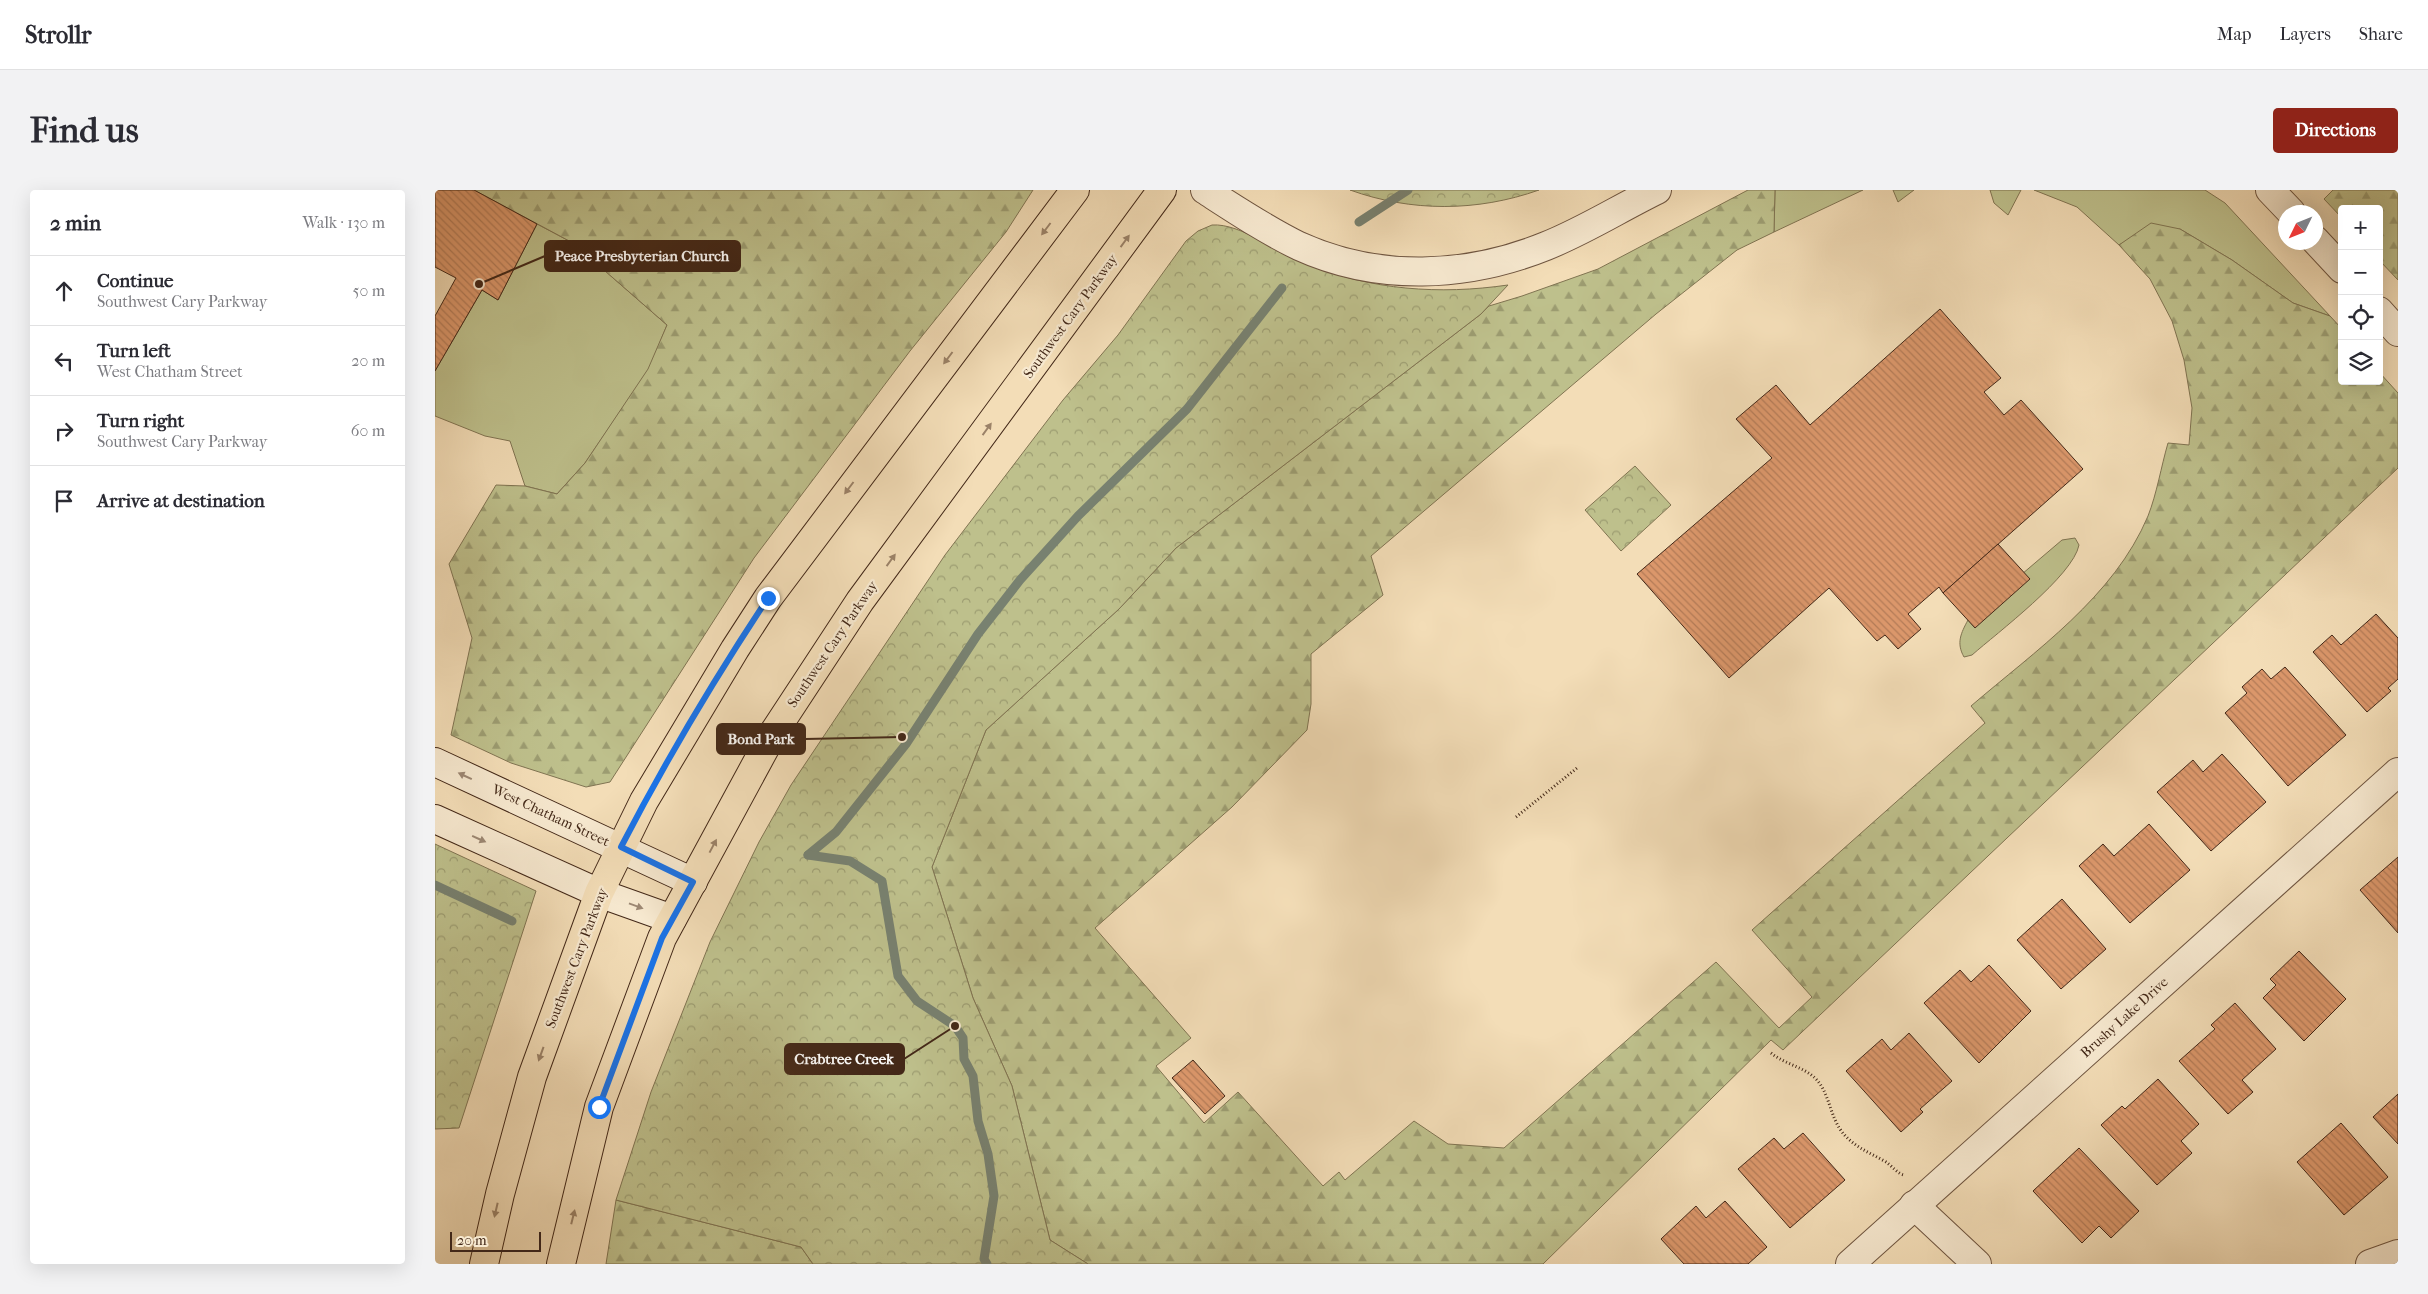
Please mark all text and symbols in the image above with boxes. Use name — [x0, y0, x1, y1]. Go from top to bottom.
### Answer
text: Strollr — [25, 21, 92, 49]
text: Map — [2217, 24, 2251, 45]
text: Layers — [2279, 24, 2331, 45]
text: Share — [2359, 24, 2403, 45]
button: Directions — [2273, 108, 2398, 153]
text: Find us — [30, 110, 139, 151]
north arrow — [2278, 205, 2323, 250]
map controls — [2338, 205, 2383, 385]
button: + — [2338, 205, 2383, 250]
text: 2 min — [50, 211, 101, 235]
text: Walk · 130 m — [302, 213, 385, 232]
one-way arrow — [1041, 222, 1051, 236]
one-way arrow — [1120, 234, 1130, 248]
callout: Peace Presbyterian Church — [545, 241, 740, 271]
text: Peace Presbyterian Church — [555, 247, 730, 265]
button: − — [2338, 250, 2383, 295]
street label: Southwest Cary Parkway — [1020, 251, 1121, 382]
text: Continue — [97, 270, 173, 292]
icon: ahead — [50, 277, 78, 305]
text: 50 m — [353, 281, 385, 300]
text: Southwest Cary Parkway — [97, 292, 267, 311]
button: locate — [2338, 295, 2383, 340]
text: Turn left — [97, 340, 171, 362]
button: layers — [2338, 340, 2383, 385]
icon: left — [50, 347, 78, 375]
text: 20 m — [351, 351, 385, 370]
one-way arrow — [942, 351, 953, 364]
text: West Chatham Street — [97, 362, 243, 381]
text: Turn right — [97, 410, 184, 432]
icon: right — [50, 417, 78, 445]
text: 60 m — [351, 421, 385, 440]
one-way arrow — [982, 422, 992, 436]
text: Southwest Cary Parkway — [97, 432, 267, 451]
one-way arrow — [844, 481, 855, 494]
icon: arrive — [50, 487, 78, 515]
text: Arrive at destination — [97, 490, 265, 512]
one-way arrow — [885, 553, 895, 566]
street label: Southwest Cary Parkway — [784, 577, 881, 711]
route end — [757, 587, 780, 610]
callout: Bond Park — [717, 724, 805, 754]
text: Bond Park — [727, 730, 796, 748]
one-way arrow — [458, 772, 472, 780]
street label: West Chatham Street — [488, 780, 612, 850]
one-way arrow — [472, 835, 486, 843]
one-way arrow — [708, 839, 717, 852]
street label: Southwest Cary Parkway — [542, 885, 611, 1031]
one-way arrow — [629, 902, 644, 910]
street label: Brushy Lake Drive — [2077, 974, 2172, 1061]
callout: Crabtree Creek — [785, 1044, 904, 1074]
one-way arrow — [537, 1047, 545, 1062]
text: Crabtree Creek — [794, 1050, 895, 1068]
route start — [588, 1096, 611, 1119]
one-way arrow — [492, 1203, 500, 1218]
one-way arrow — [569, 1209, 577, 1224]
scale bar — [450, 1229, 541, 1252]
text: 20 m — [457, 1232, 487, 1249]

